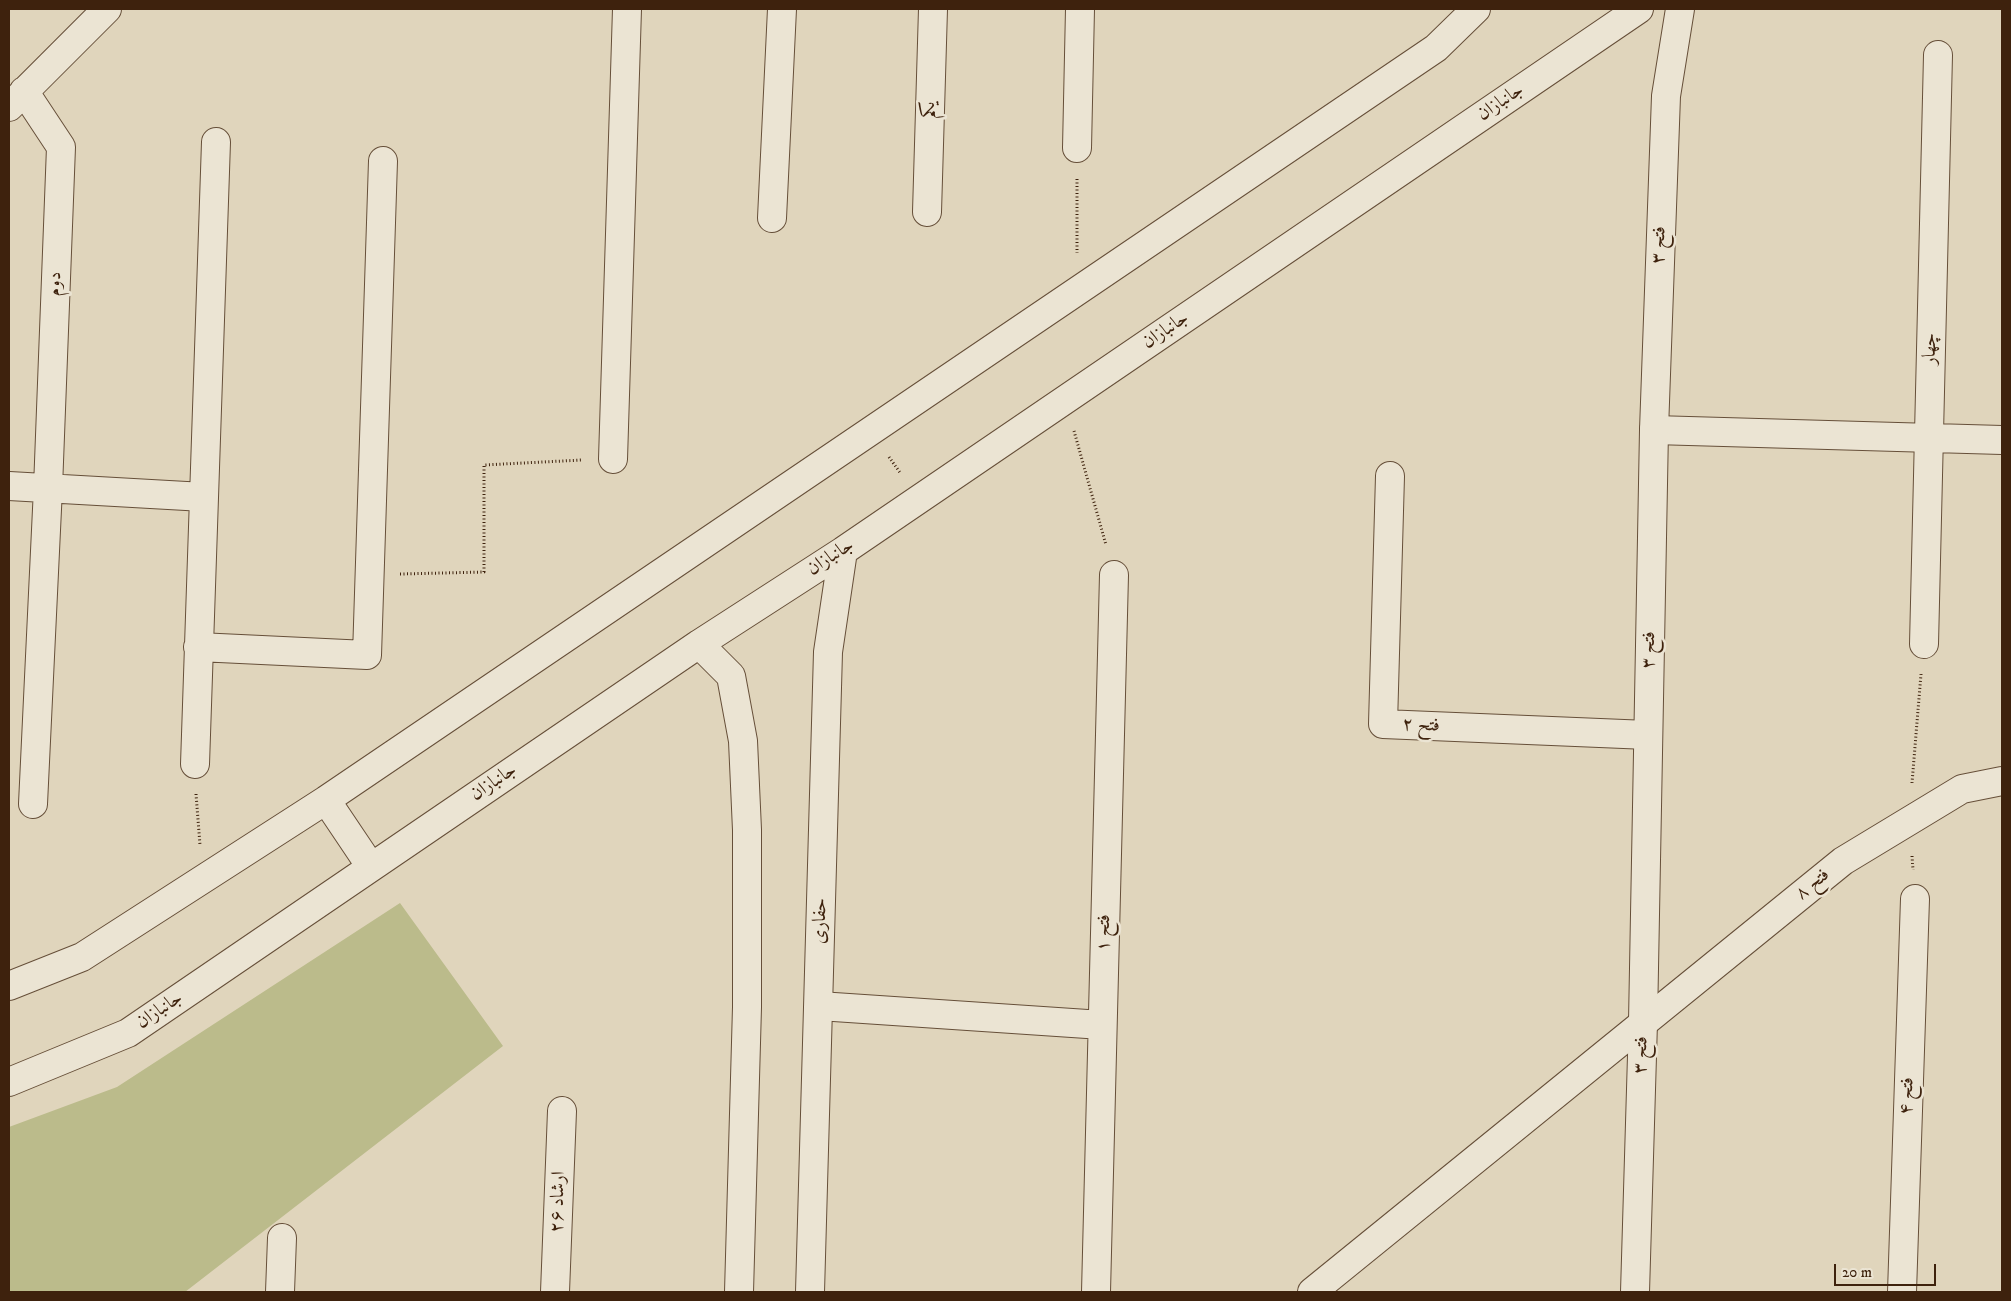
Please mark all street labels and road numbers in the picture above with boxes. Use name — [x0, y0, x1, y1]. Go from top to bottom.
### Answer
street label: جانبازان — [1473, 79, 1529, 127]
street label: یکم — [918, 101, 942, 119]
street label: فتح ۳ — [1648, 226, 1672, 264]
street label: دوم — [44, 271, 68, 297]
street label: جانبازان — [1138, 307, 1194, 355]
street label: چهار — [1919, 333, 1943, 365]
street label: جانبازان — [803, 535, 859, 581]
street label: فتح ۳ — [1638, 631, 1662, 669]
street label: فتح ۲ — [1402, 714, 1440, 738]
street label: جانبازان — [466, 759, 522, 807]
street label: فتح ۸ — [1791, 864, 1835, 906]
street label: حفاری — [809, 898, 833, 944]
street label: فتح ۱ — [1093, 914, 1117, 952]
street label: جانبازان — [132, 987, 188, 1035]
street label: فتح ۳ — [1630, 1036, 1654, 1074]
street label: فتح ۴ — [1896, 1077, 1920, 1115]
street label: ارشاد ۲۶ — [547, 1171, 571, 1233]

